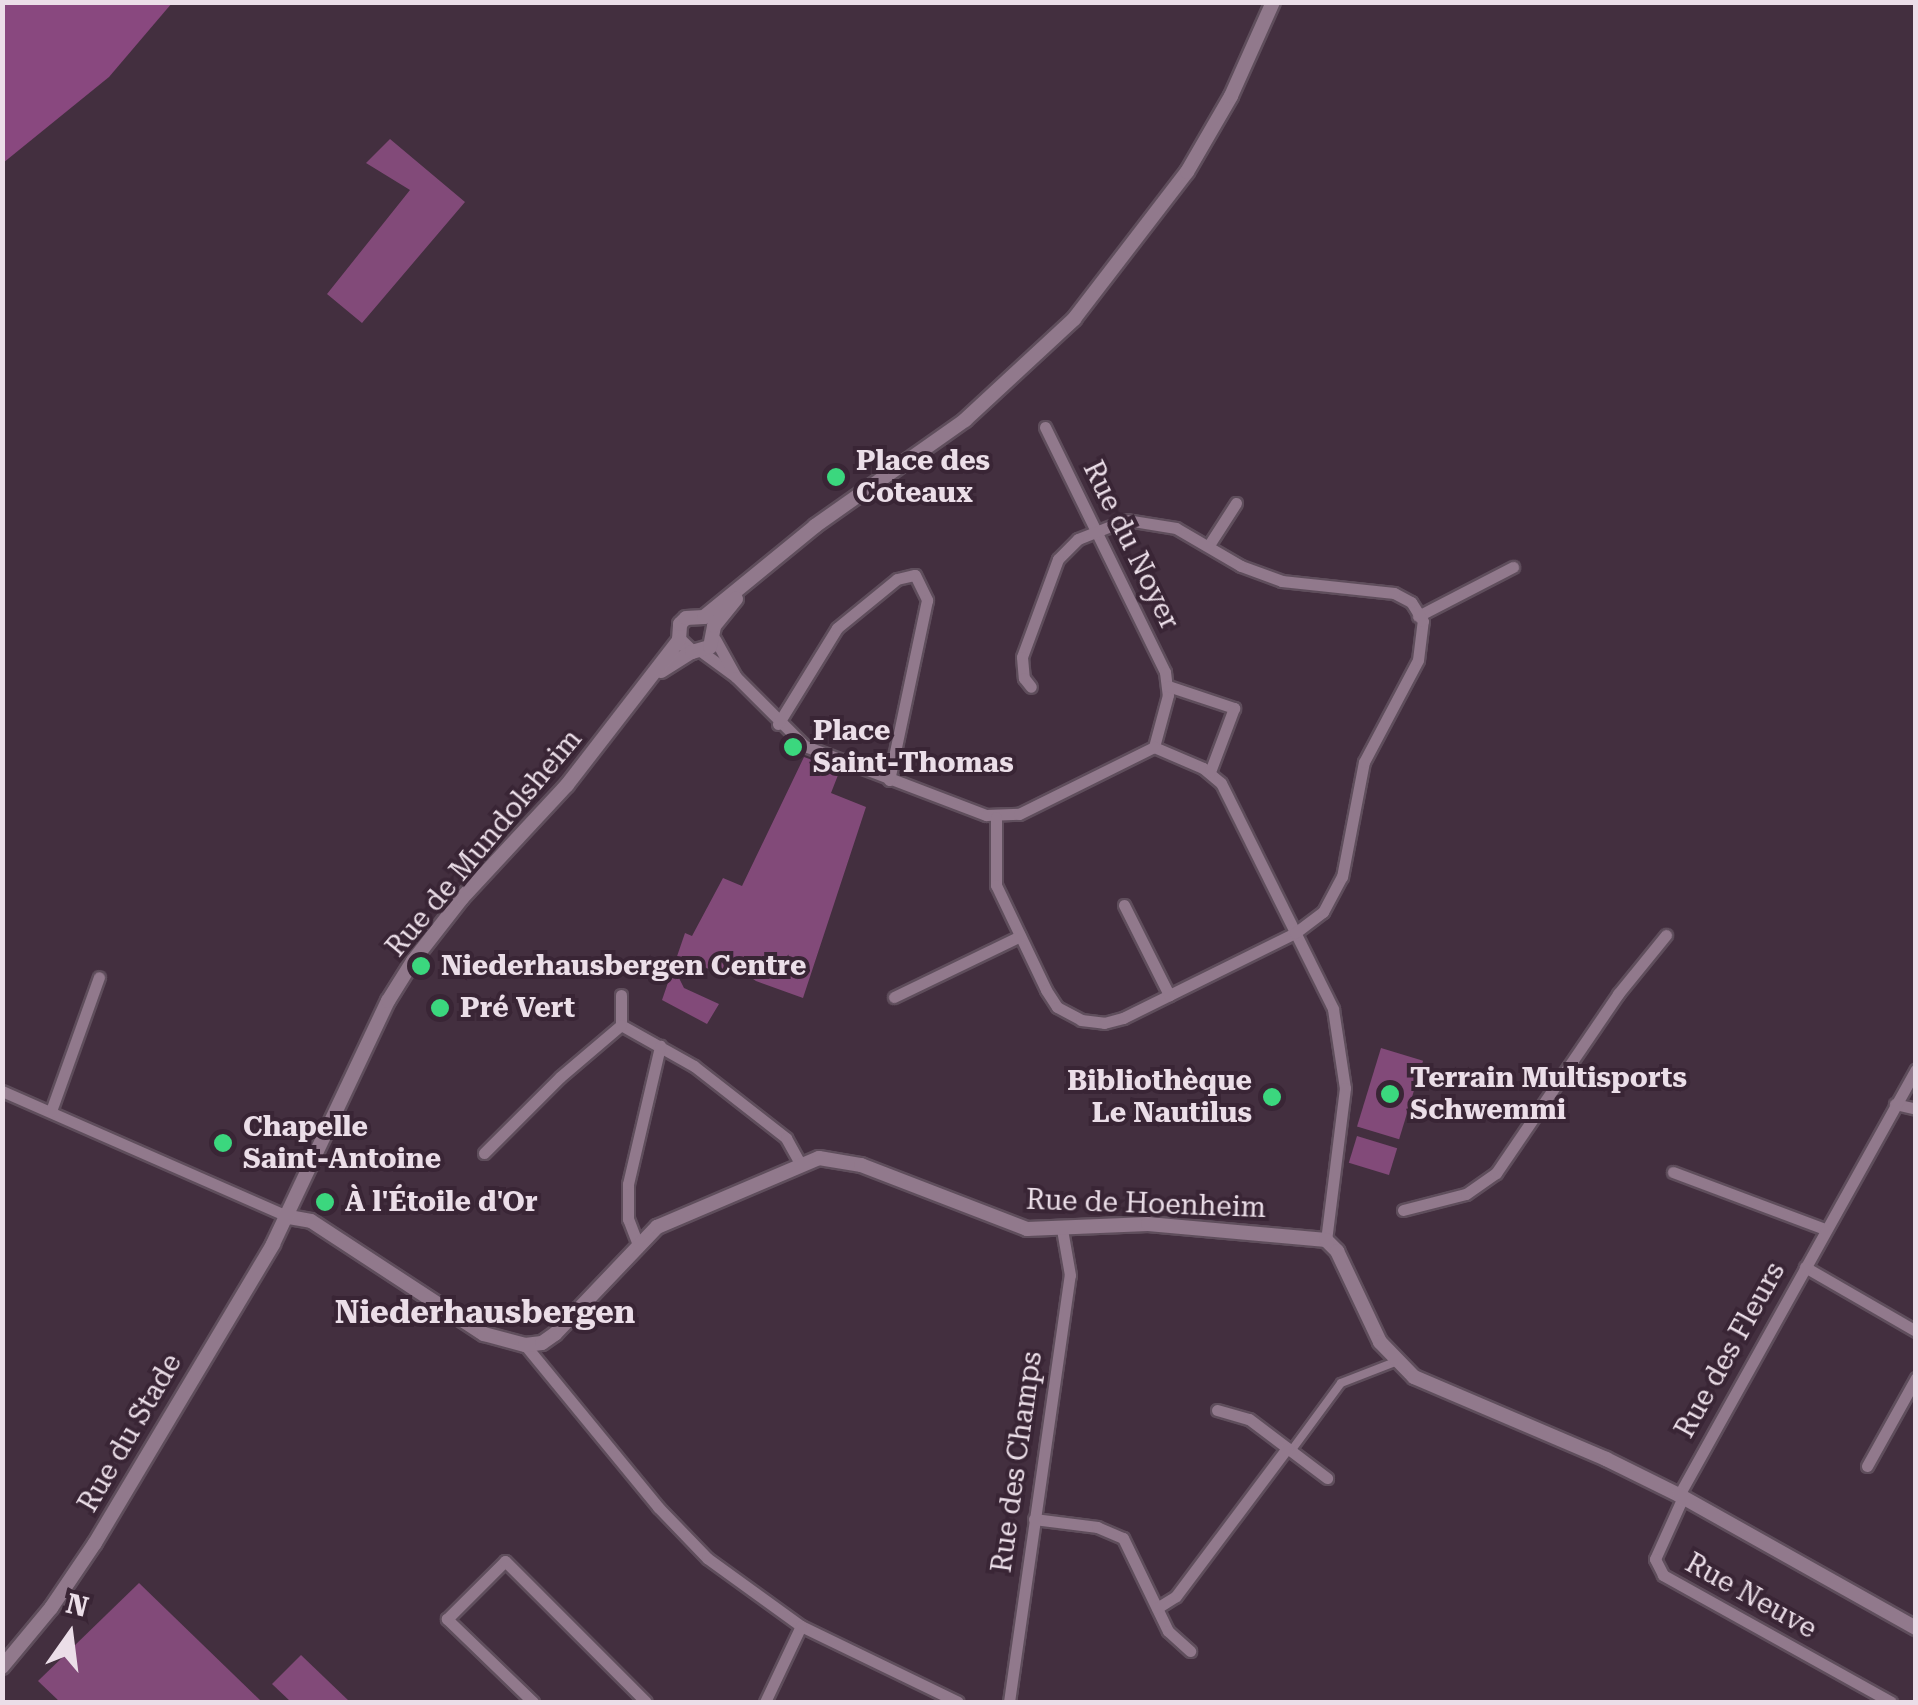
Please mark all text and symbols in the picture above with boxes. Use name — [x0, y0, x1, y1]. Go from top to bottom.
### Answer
place label: Place des Coteaux — [856, 444, 990, 510]
street label: Rue du Noyer — [1076, 455, 1186, 635]
marker: Place des Coteaux — [825, 466, 847, 488]
place label: Place Saint-Thomas — [813, 714, 1014, 780]
street label: Rue de Mundolsheim — [379, 723, 589, 963]
marker: Place Saint-Thomas — [782, 736, 804, 758]
place label: Niederhausbergen Centre — [441, 949, 806, 983]
marker: Niederhausbergen Centre — [410, 955, 432, 977]
place label: Pré Vert — [460, 991, 575, 1025]
marker: Pré Vert — [429, 997, 451, 1019]
place label: Terrain Multisports Schwemmi — [1410, 1061, 1687, 1127]
place label: Bibliothèque Le Nautilus — [1067, 1064, 1252, 1130]
marker: Terrain Multisports Schwemmi — [1379, 1083, 1401, 1105]
marker: Bibliothèque Le Nautilus — [1261, 1086, 1283, 1108]
place label: Chapelle Saint-Antoine — [243, 1110, 441, 1176]
marker: Chapelle Saint-Antoine — [212, 1132, 234, 1154]
street label: Rue de Hoenheim — [1025, 1183, 1267, 1225]
place label: À l'Étoile d'Or — [345, 1185, 538, 1219]
marker: À l'Étoile d'Or — [314, 1191, 336, 1213]
street label: Rue des Fleurs — [1668, 1256, 1792, 1444]
district label: Niederhausbergen — [335, 1293, 635, 1331]
street label: Rue du Stade — [71, 1348, 189, 1518]
street label: Rue des Champs — [985, 1349, 1049, 1575]
street label: Rue Neuve — [1680, 1546, 1822, 1646]
north arrow — [20, 1585, 120, 1685]
text: N — [63, 1587, 92, 1624]

